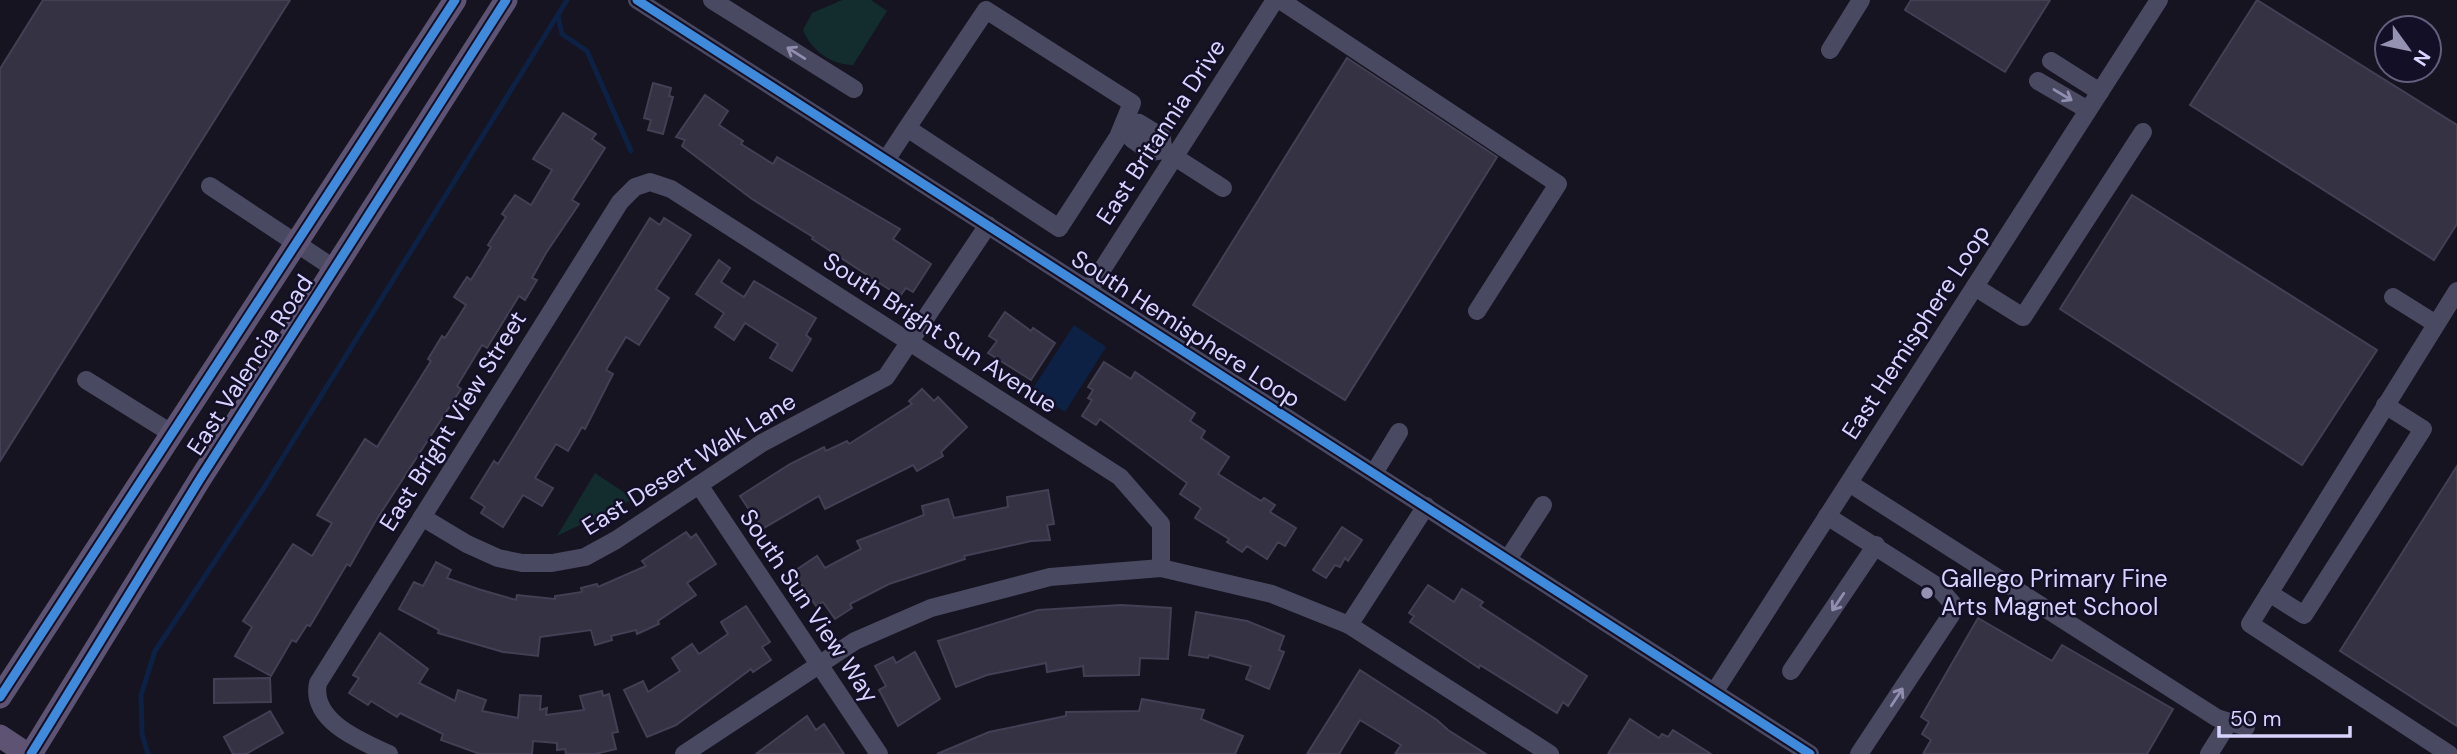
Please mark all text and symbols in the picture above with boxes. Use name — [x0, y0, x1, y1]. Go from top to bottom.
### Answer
north arrow — [2373, 14, 2443, 84]
street label: East Britannia Drive — [1089, 33, 1232, 230]
one-way arrow — [786, 45, 806, 59]
text: N — [2408, 45, 2436, 71]
one-way arrow — [2053, 88, 2073, 102]
street label: East Hemisphere Loop — [1835, 219, 1997, 445]
street label: South Hemisphere Loop — [1066, 243, 1307, 414]
street label: South Bright Sun Avenue — [817, 245, 1063, 420]
street label: East Valencia Road — [180, 269, 320, 461]
street label: East Bright View Street — [372, 305, 533, 537]
street label: East Desert Walk Lane — [576, 385, 801, 542]
street label: South Sun View Way — [733, 503, 886, 709]
place label: Gallego Primary Fine Arts Magnet School — [1941, 563, 2168, 622]
marker: Gallego Primary Fine Arts Magnet School — [1919, 585, 1935, 601]
one-way arrow — [1831, 592, 1845, 611]
one-way arrow — [1889, 688, 1904, 707]
scale bar — [2219, 694, 2350, 738]
text: 50 m — [2230, 705, 2281, 733]

